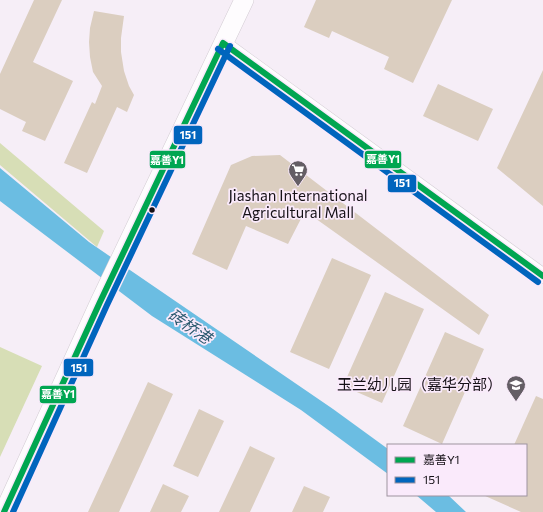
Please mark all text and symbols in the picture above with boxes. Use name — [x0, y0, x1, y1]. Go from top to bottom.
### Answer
line badge: 151 — [173, 125, 203, 145]
text: 151 — [180, 128, 196, 141]
line badge: 嘉善Y1 — [149, 150, 186, 169]
line badge: 嘉善Y1 — [364, 150, 402, 169]
text: 嘉善Y1 — [366, 152, 400, 165]
text: 嘉善Y1 — [150, 153, 184, 166]
supermarket icon: Jiashan International Agricultural Mall — [287, 159, 309, 187]
line badge: 151 — [387, 174, 417, 193]
text: 151 — [394, 176, 410, 189]
place label: Jiashan International Agricultural Mall — [228, 186, 368, 221]
unlabelled marker — [147, 205, 157, 215]
water label: 砖桥港 — [165, 304, 217, 348]
line badge: 151 — [63, 358, 94, 377]
text: 151 — [71, 361, 87, 374]
school or university icon: 玉兰幼儿园（嘉华分部） — [505, 374, 527, 402]
place label: 玉兰幼儿园（嘉华分部） — [337, 375, 502, 393]
line badge: 嘉善Y1 — [39, 385, 77, 404]
text: 嘉善Y1 — [41, 387, 75, 400]
legend — [387, 444, 527, 496]
text: 嘉善Y1 — [423, 452, 460, 466]
text: 151 — [423, 472, 440, 486]

